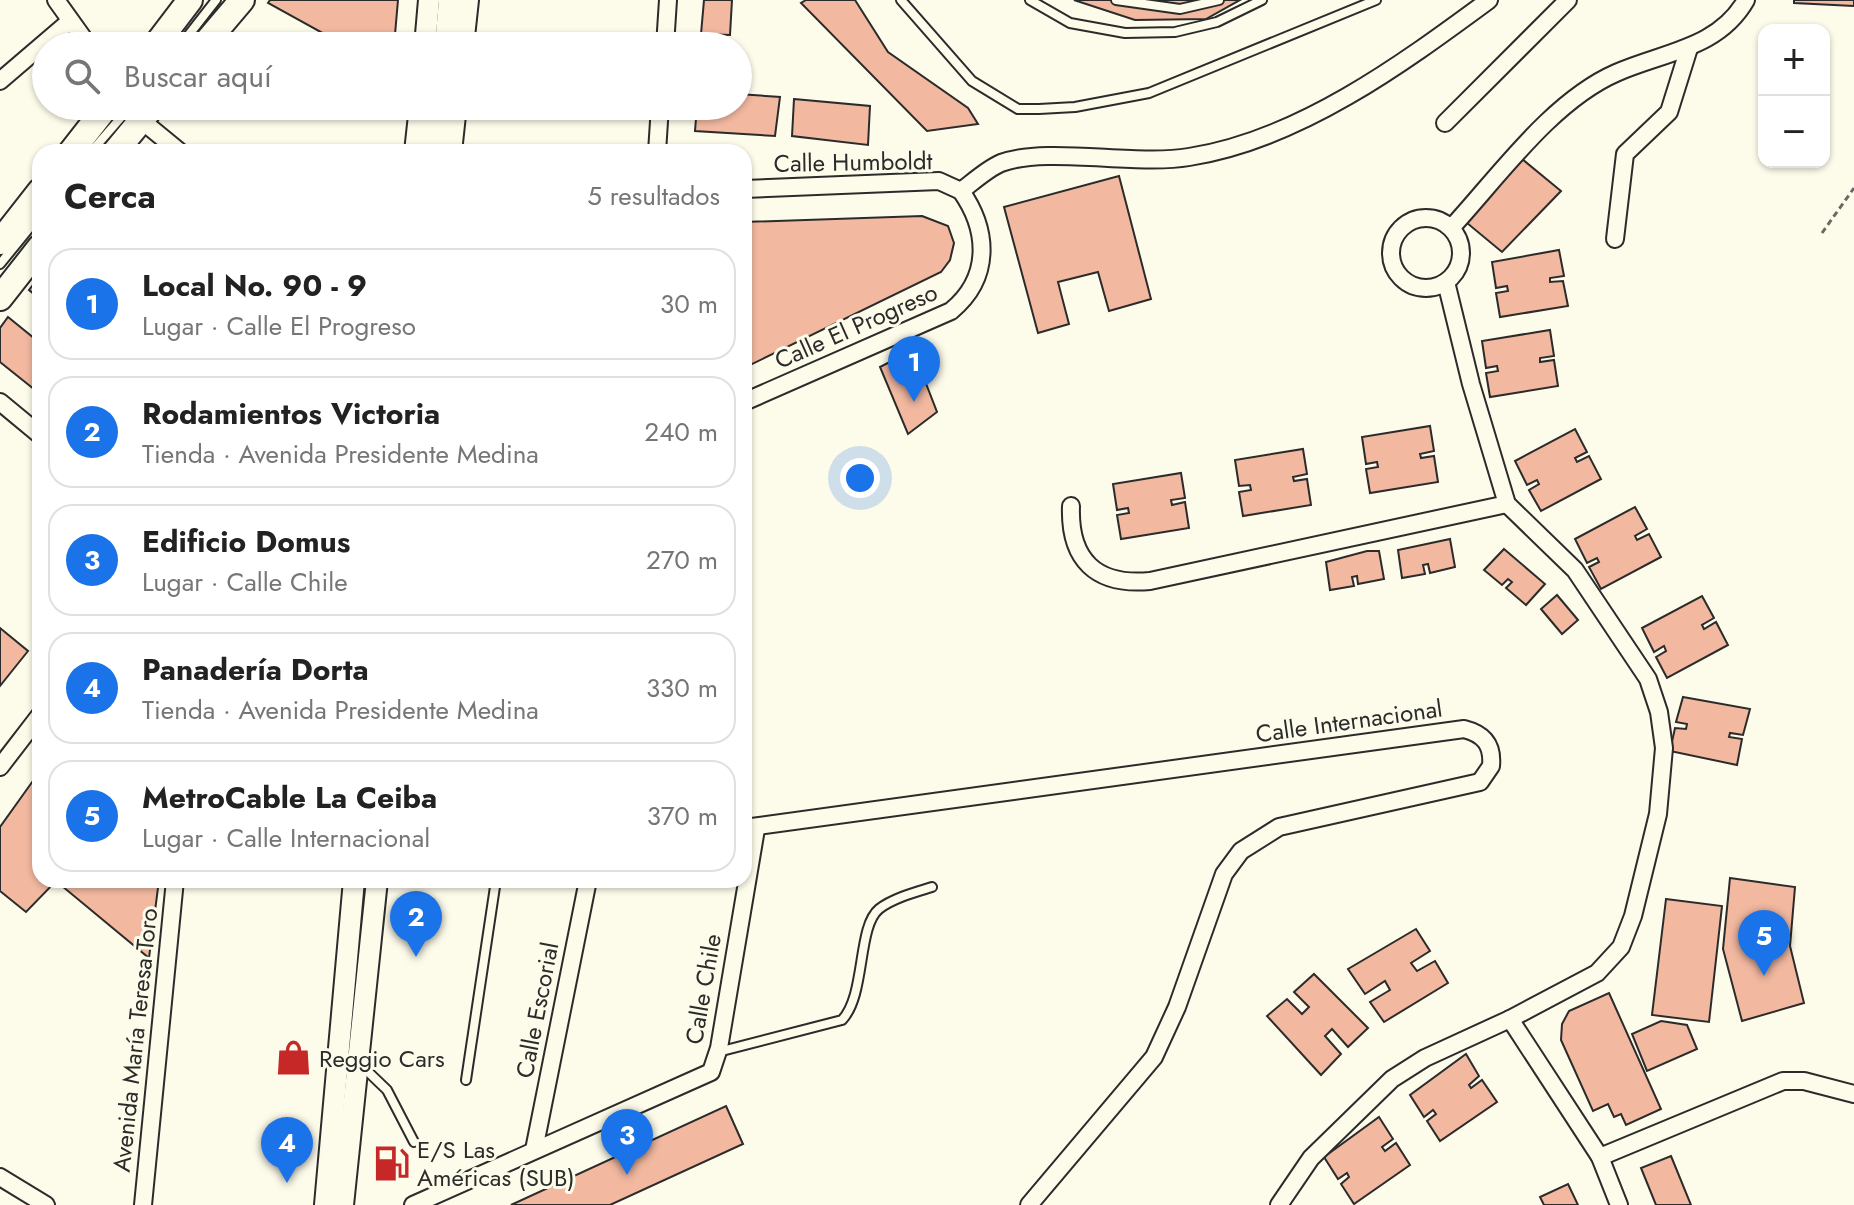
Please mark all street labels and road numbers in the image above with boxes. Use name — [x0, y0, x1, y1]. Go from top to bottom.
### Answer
street label: Calle Humboldt — [773, 143, 933, 181]
street label: Calle El Progreso — [769, 274, 943, 378]
street label: Calle Internacional — [1253, 691, 1445, 751]
street label: Avenida María Teresa Toro — [104, 906, 166, 1174]
street label: Calle Chile — [676, 931, 730, 1047]
street label: Calle Escorial — [507, 939, 567, 1081]

